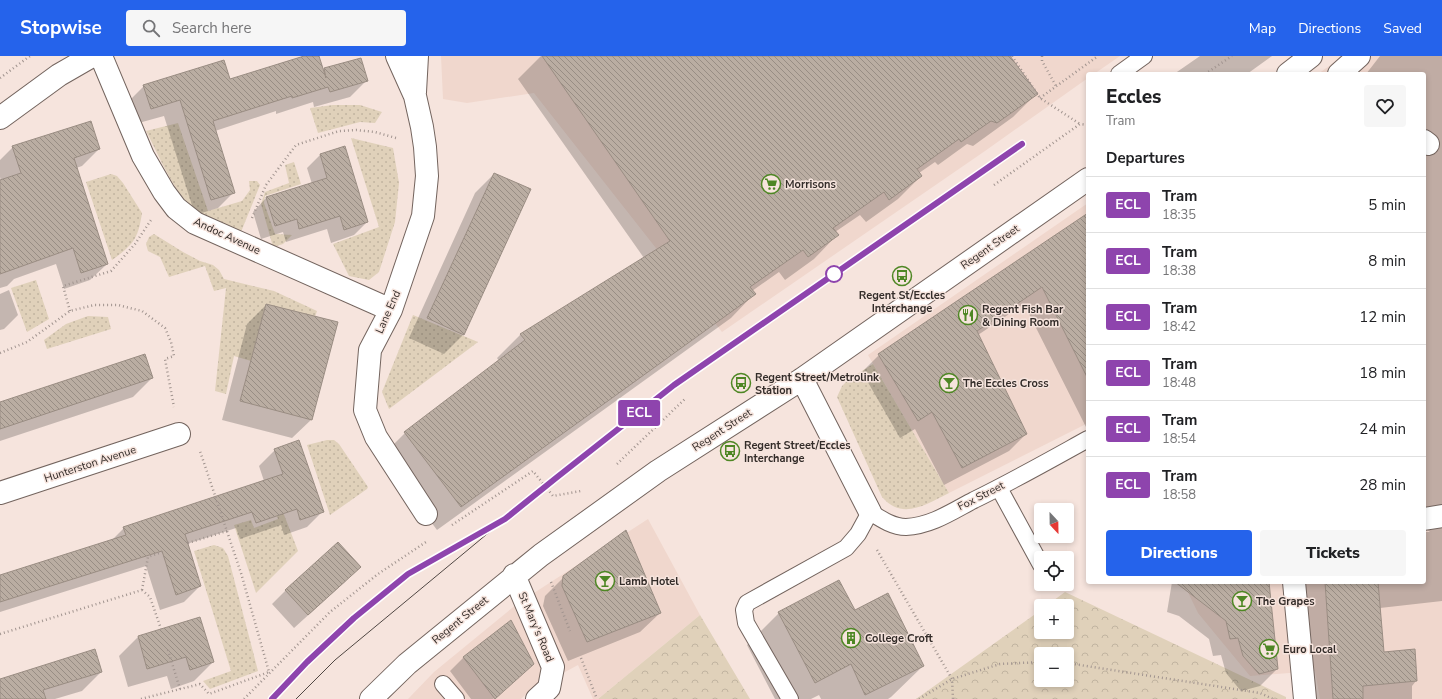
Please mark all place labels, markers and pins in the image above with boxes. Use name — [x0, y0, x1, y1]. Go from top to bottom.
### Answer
supermarket icon: Morrisons — [760, 173, 782, 195]
place label: Morrisons — [785, 177, 836, 192]
unlabelled marker — [825, 265, 843, 283]
bus stop icon: Regent St/Eccles Interchange — [891, 265, 913, 287]
place label: Regent St/Eccles Interchange — [859, 288, 945, 316]
place label: Regent Fish Bar & Dining Room — [982, 302, 1064, 330]
restaurant icon: Regent Fish Bar & Dining Room — [957, 304, 979, 326]
place label: Regent Street/Metrolink Station — [755, 370, 880, 398]
bus stop icon: Regent Street/Metrolink Station — [730, 372, 752, 394]
bar icon: The Eccles Cross — [938, 372, 960, 394]
place label: The Eccles Cross — [963, 376, 1049, 391]
place label: Regent Street/Eccles Interchange — [744, 438, 851, 466]
bus stop icon: Regent Street/Eccles Interchange — [719, 440, 741, 462]
bar icon: Lamb Hotel — [594, 570, 616, 592]
place label: Lamb Hotel — [619, 574, 679, 589]
bar icon: The Grapes — [1231, 590, 1253, 612]
place label: The Grapes — [1256, 594, 1315, 609]
building icon: College Croft — [840, 627, 862, 649]
place label: College Croft — [865, 631, 934, 646]
supermarket icon: Euro Local — [1258, 638, 1280, 660]
place label: Euro Local — [1283, 642, 1337, 657]

